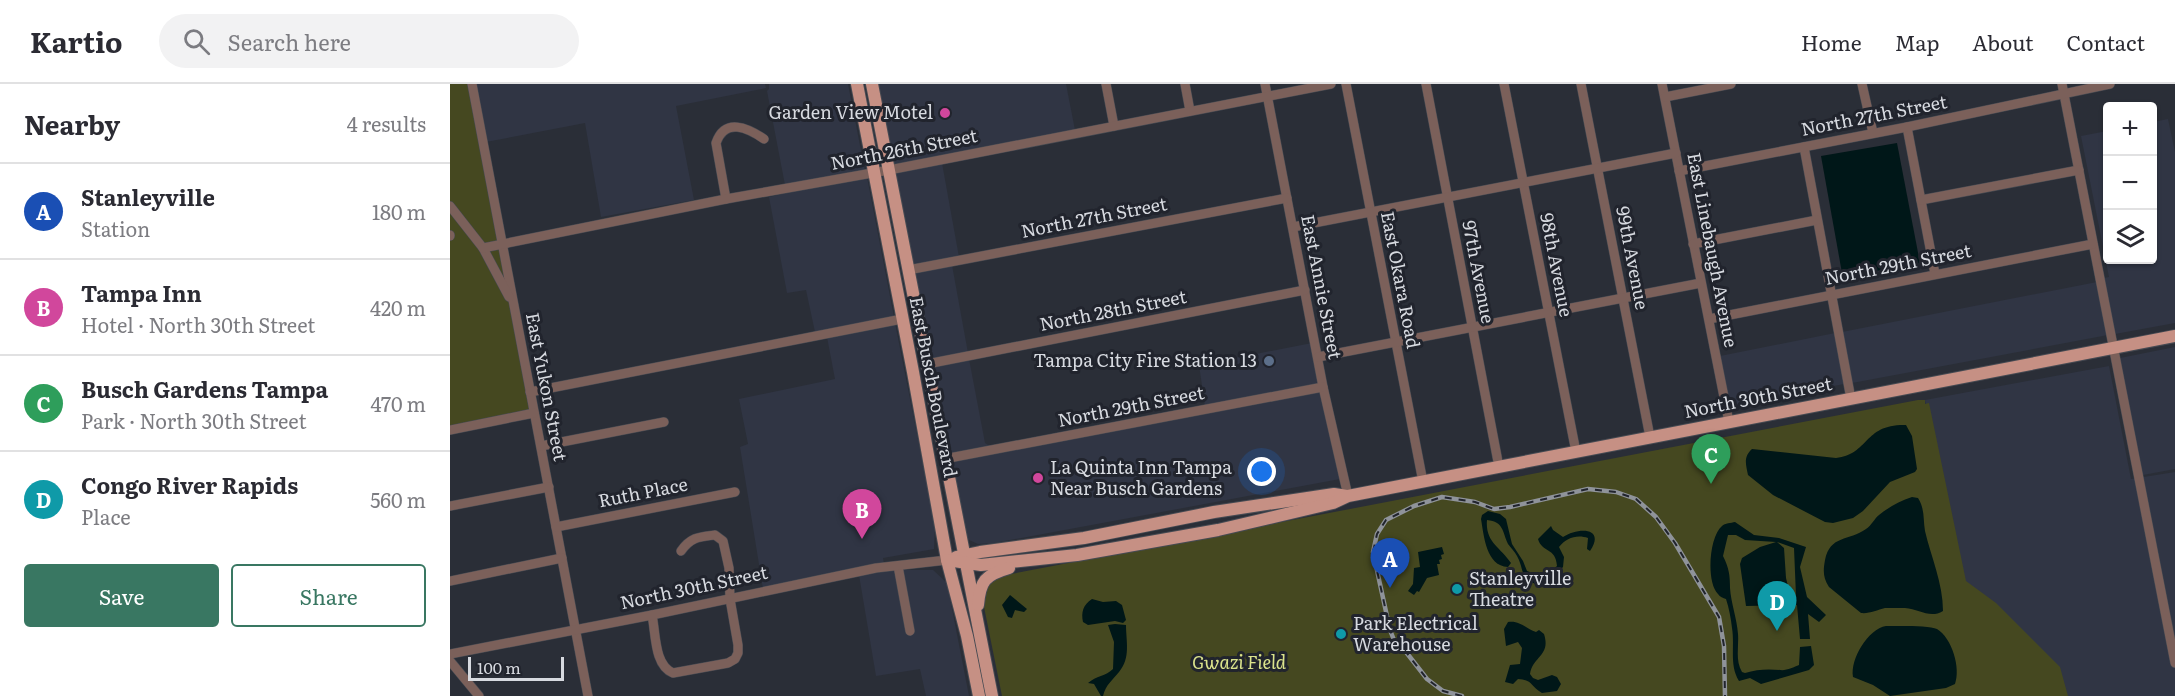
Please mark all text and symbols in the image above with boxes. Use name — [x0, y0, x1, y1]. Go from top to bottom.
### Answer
search box — [159, 14, 579, 68]
text: Kartio — [30, 20, 123, 62]
icon: search — [180, 25, 213, 58]
text: Search here — [228, 25, 351, 58]
text: Home — [1801, 26, 1862, 57]
text: Map — [1895, 26, 1939, 57]
text: About — [1972, 26, 2034, 57]
text: Contact — [2067, 26, 2145, 57]
street label: North 27th Street — [1798, 87, 1950, 142]
place label: Garden View Motel — [769, 98, 933, 125]
map controls — [2103, 102, 2157, 264]
button: + — [2103, 102, 2157, 156]
text: Nearby — [24, 104, 120, 143]
marker: Garden View Motel — [938, 106, 952, 120]
text: 4 results — [347, 108, 426, 138]
street label: North 26th Street — [828, 121, 980, 176]
street label: East Linebaugh Avenue — [1681, 150, 1746, 350]
button: − — [2103, 156, 2157, 210]
text: Stanleyville — [81, 180, 215, 213]
street label: North 27th Street — [1018, 189, 1170, 244]
text: A — [36, 196, 51, 226]
text: 180 m — [372, 196, 426, 226]
street label: 99th Avenue — [1610, 204, 1657, 312]
street label: East Okara Road — [1375, 209, 1428, 351]
street label: 98th Avenue — [1534, 210, 1581, 319]
button: layers — [2103, 210, 2157, 264]
street label: East Annie Street — [1295, 212, 1350, 362]
text: Station — [81, 213, 150, 243]
street label: 97th Avenue — [1456, 218, 1503, 326]
street label: North 29th Street — [1822, 236, 1974, 291]
text: Tampa Inn — [81, 276, 202, 309]
street label: North 28th Street — [1037, 282, 1189, 337]
text: B — [37, 292, 50, 322]
text: 420 m — [370, 292, 426, 322]
street label: East Busch Boulevard — [904, 294, 965, 479]
text: Hotel · North 30th Street — [81, 309, 315, 339]
street label: East Yukon Street — [520, 310, 575, 464]
place label: Tampa City Fire Station 13 — [1033, 346, 1257, 373]
marker: Tampa City Fire Station 13 — [1262, 354, 1276, 368]
street label: North 30th Street — [1681, 369, 1835, 424]
text: Busch Gardens Tampa — [81, 372, 328, 405]
street label: North 29th Street — [1055, 378, 1207, 433]
text: C — [36, 388, 51, 418]
text: 470 m — [371, 388, 426, 418]
text: Park · North 30th Street — [81, 405, 306, 435]
pin: C — [1692, 434, 1730, 484]
place label: La Quinta Inn Tampa Near Busch Gardens — [1050, 453, 1232, 501]
your location — [1247, 457, 1276, 486]
text: Congo River Rapids — [81, 468, 298, 501]
street label: Ruth Place — [596, 470, 690, 513]
marker: La Quinta Inn Tampa Near Busch Gardens — [1031, 471, 1045, 485]
text: D — [36, 484, 51, 514]
text: 560 m — [370, 484, 426, 514]
pin: B — [842, 490, 882, 539]
text: Place — [81, 501, 131, 531]
pin: A — [1370, 538, 1410, 588]
street label: North 30th Street — [617, 558, 771, 615]
button: Save — [24, 564, 219, 627]
button: Share — [231, 564, 426, 627]
place label: Stanleyville Theatre — [1469, 564, 1571, 612]
marker: Stanleyville Theatre — [1450, 582, 1464, 596]
pin: D — [1758, 582, 1796, 631]
place label: Park Electrical Warehouse — [1353, 609, 1478, 657]
marker: Park Electrical Warehouse — [1334, 627, 1348, 641]
park label: Gwazi Field — [1192, 648, 1287, 675]
scale bar — [468, 654, 564, 682]
text: 100 m — [477, 655, 521, 679]

